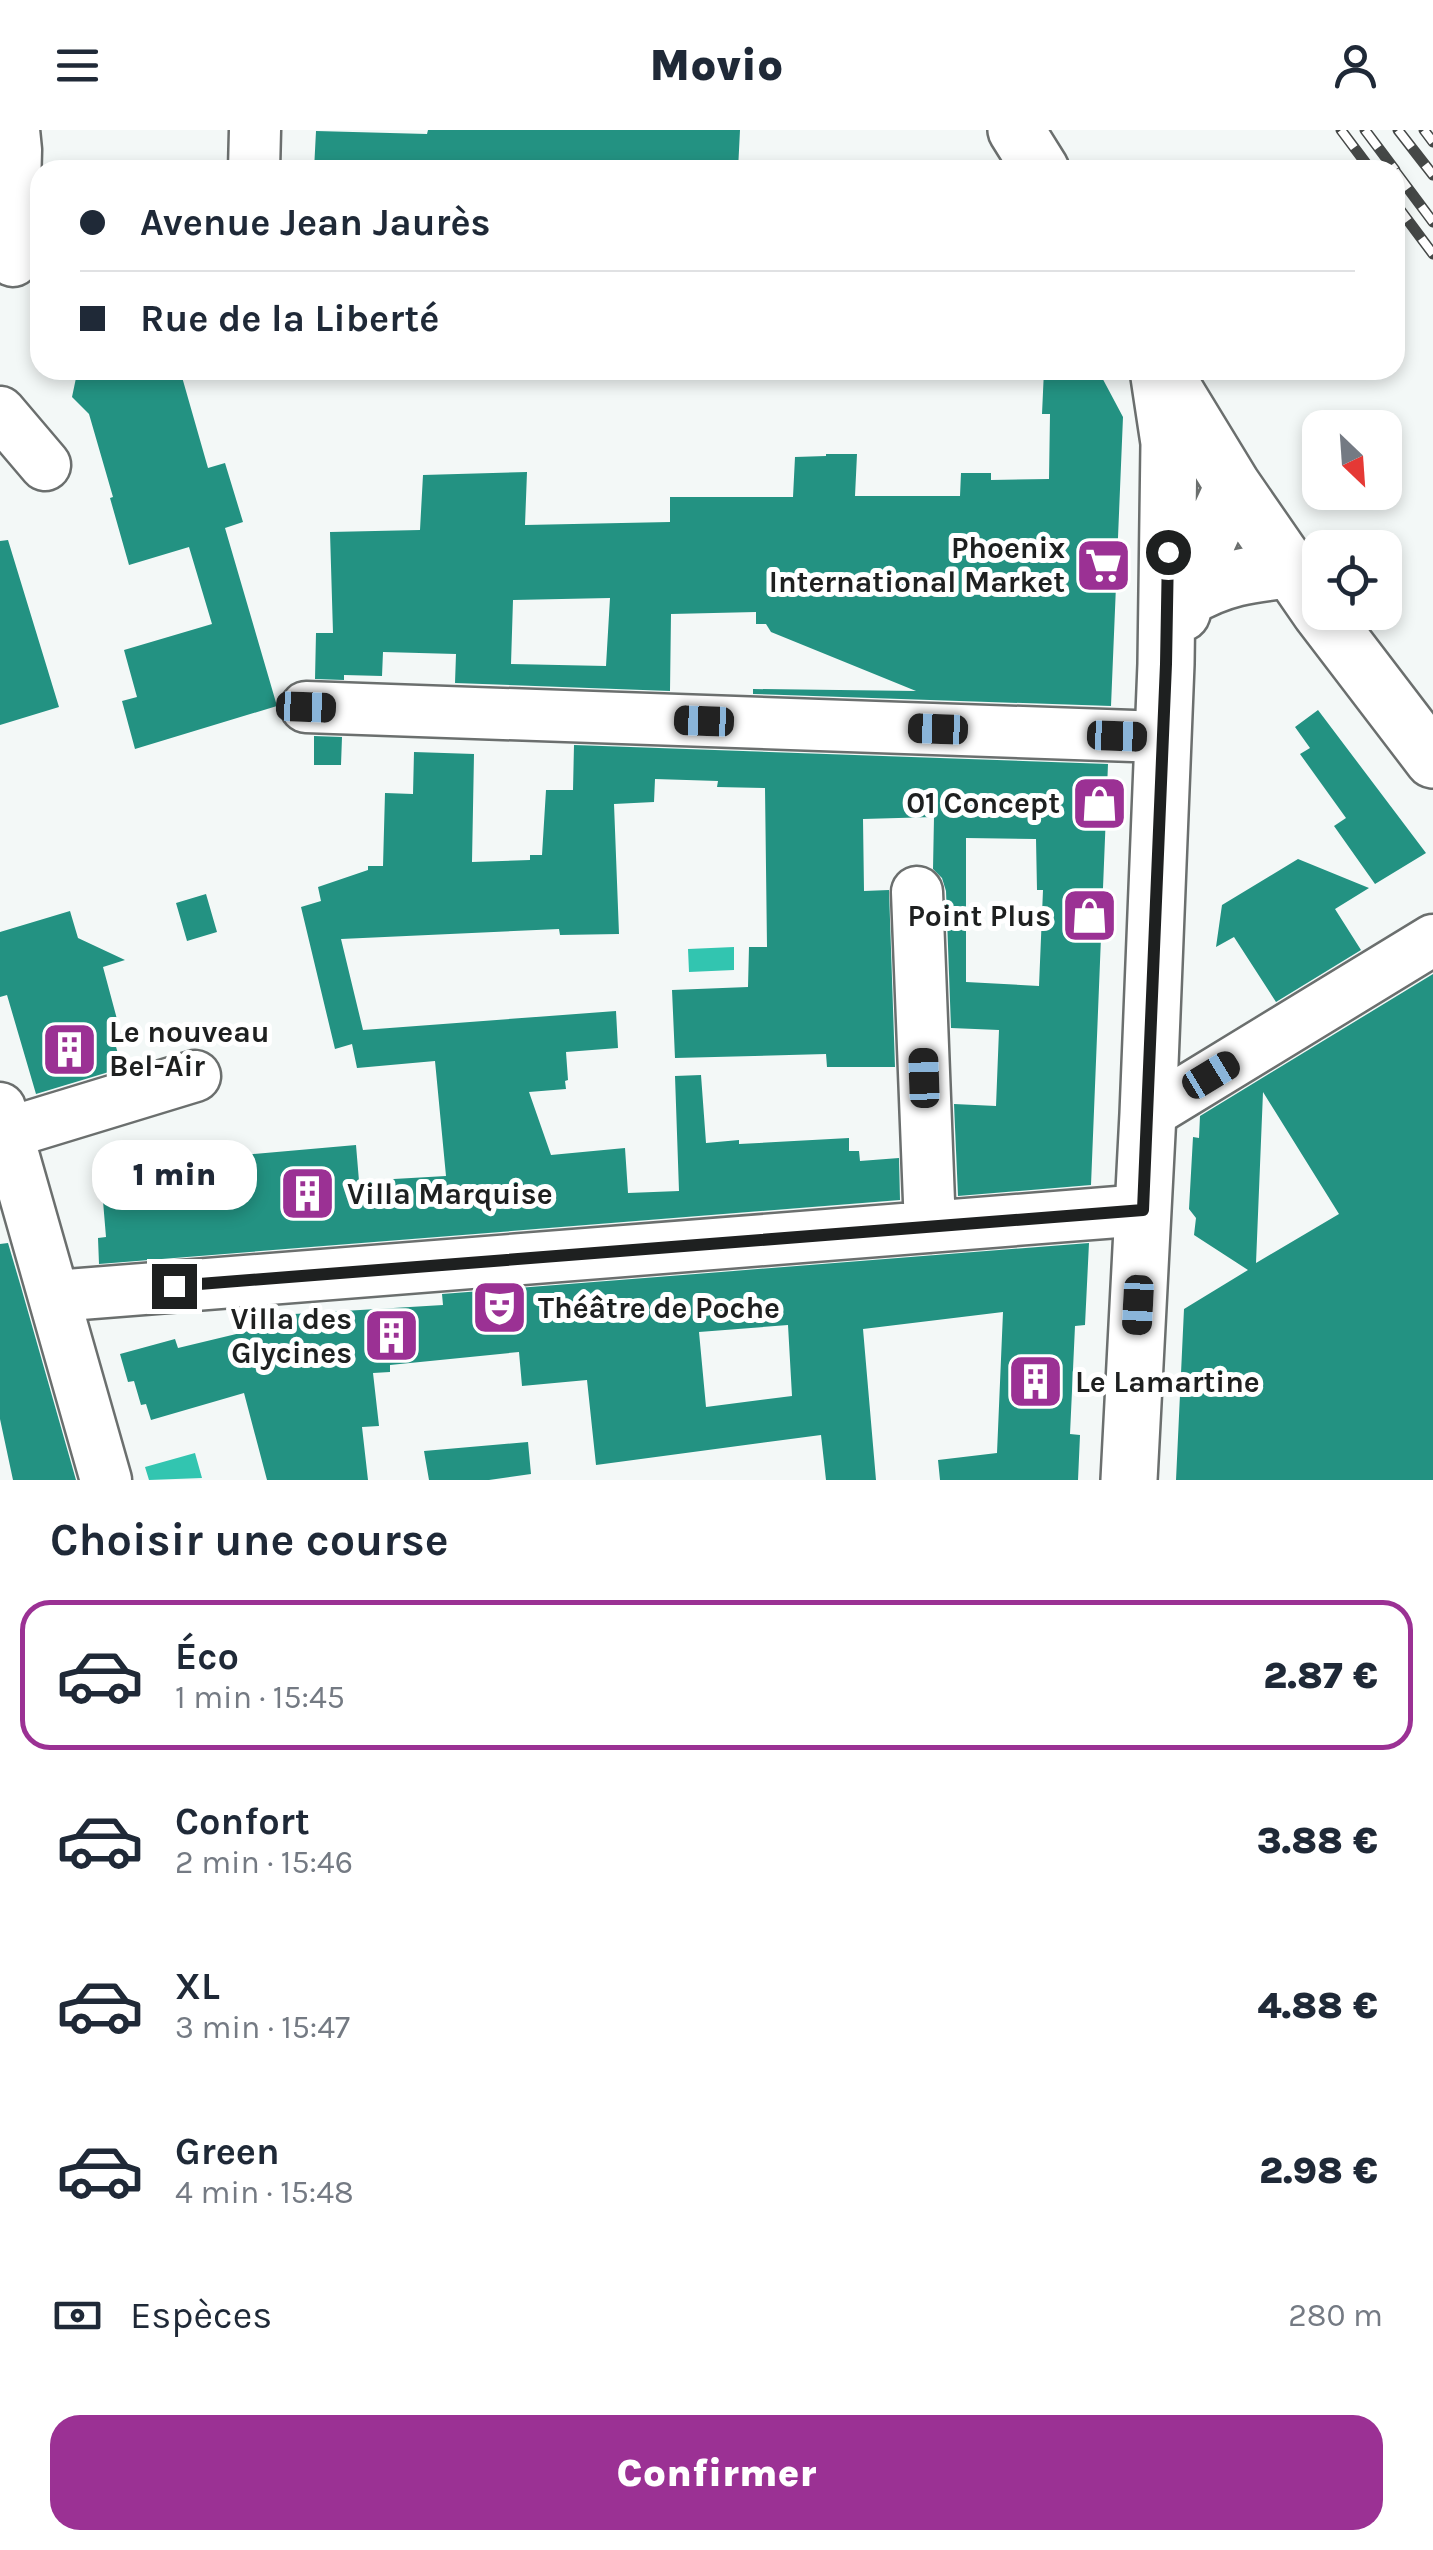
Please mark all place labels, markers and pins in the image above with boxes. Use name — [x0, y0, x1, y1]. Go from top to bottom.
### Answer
place label: Phoenix International Market — [769, 530, 1065, 600]
supermarket icon: Phoenix International Market — [1074, 535, 1134, 595]
shop icon: 01 Concept — [1069, 773, 1129, 833]
place label: 01 Concept — [906, 785, 1060, 821]
shop icon: Point Plus — [1060, 886, 1120, 946]
place label: Point Plus — [907, 898, 1051, 934]
place label: Le nouveau Bel-Air — [109, 1014, 270, 1084]
building icon: Le nouveau Bel-Air — [40, 1019, 100, 1079]
building icon: Villa Marquise — [278, 1164, 338, 1224]
place label: Villa Marquise — [347, 1176, 553, 1212]
theatre icon: Théâtre de Poche — [469, 1278, 529, 1338]
place label: Théâtre de Poche — [538, 1290, 780, 1326]
place label: Villa des Glycines — [231, 1301, 352, 1371]
building icon: Villa des Glycines — [361, 1306, 421, 1366]
building icon: Le Lamartine — [1006, 1352, 1066, 1412]
place label: Le Lamartine — [1075, 1364, 1260, 1400]

